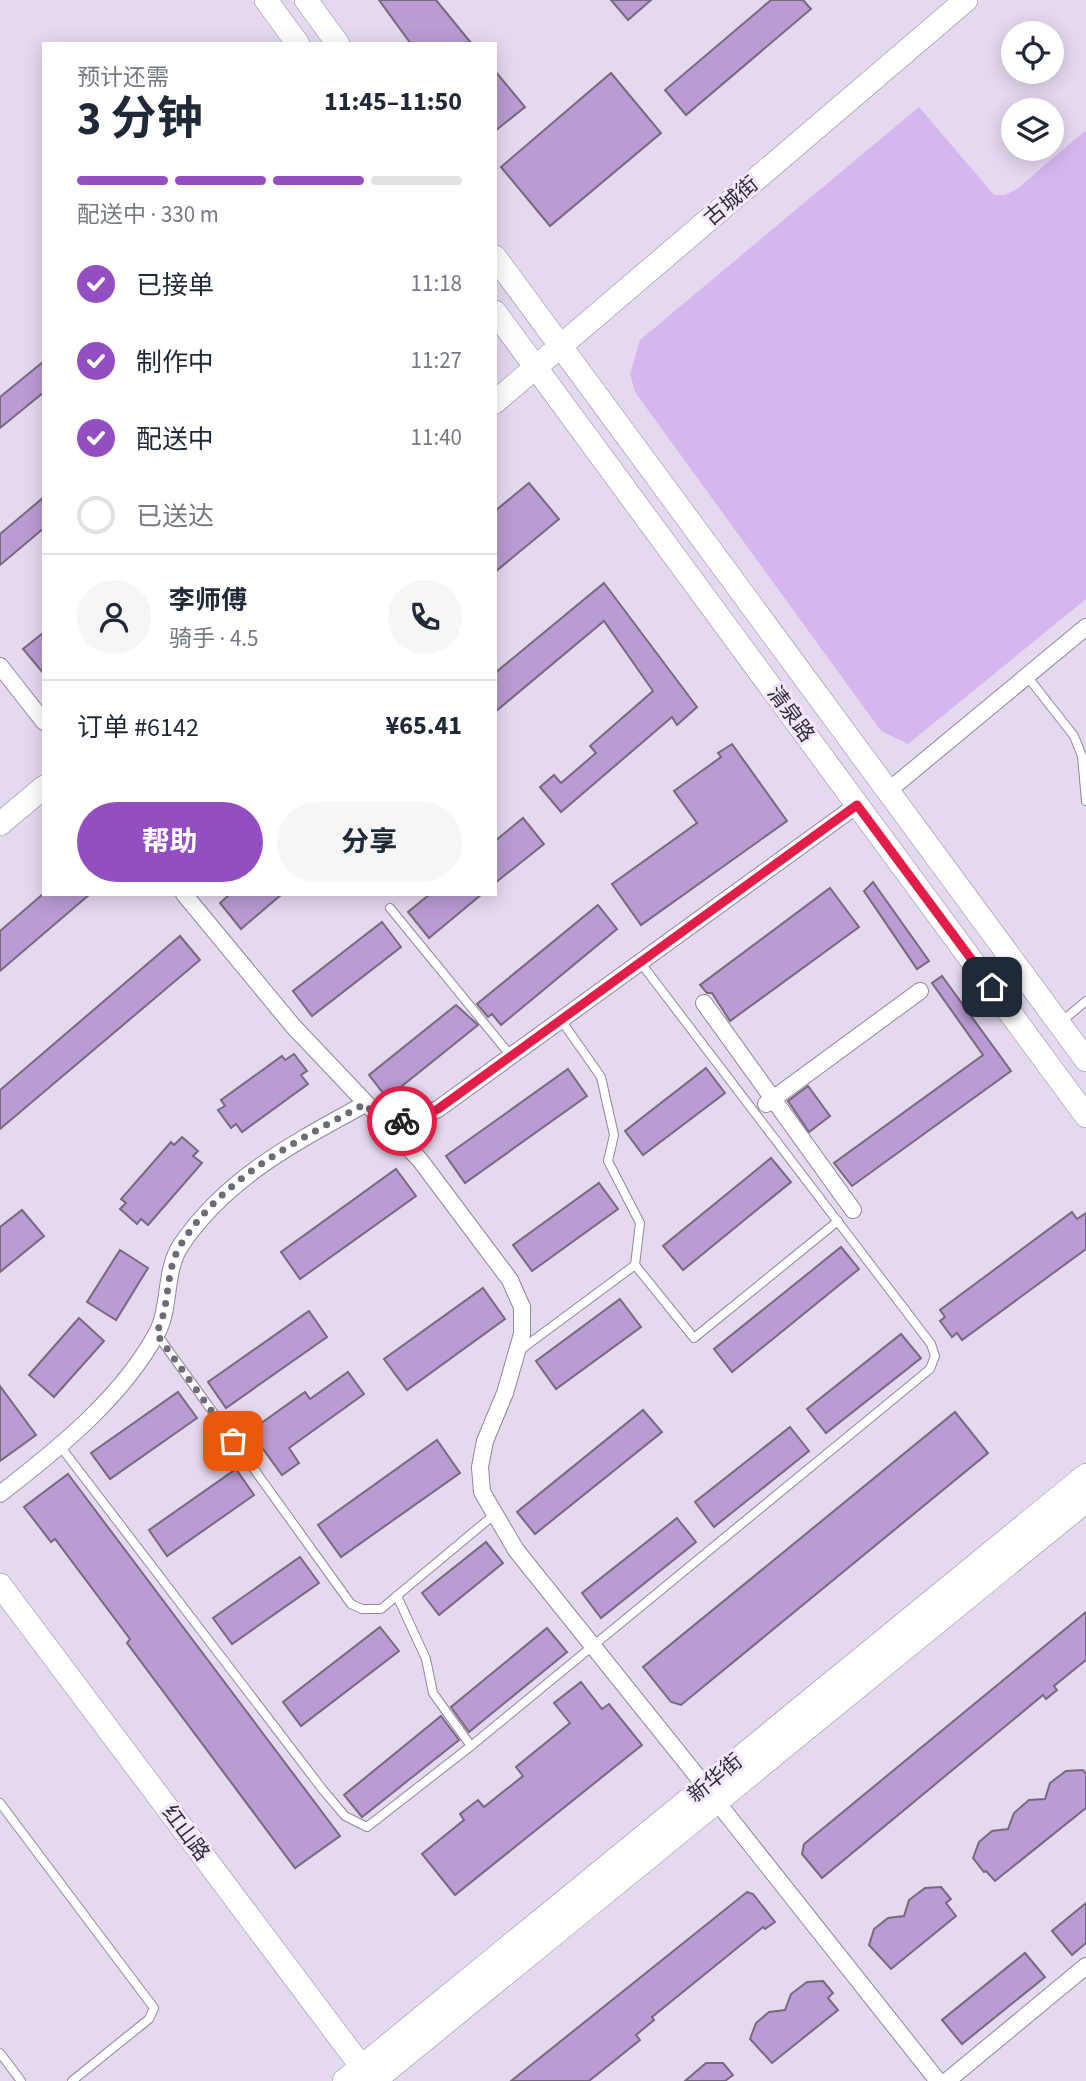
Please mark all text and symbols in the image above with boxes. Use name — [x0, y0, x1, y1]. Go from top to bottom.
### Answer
map controls — [1001, 21, 1064, 161]
button: locate — [1001, 21, 1064, 84]
text: 预计还需 — [77, 61, 169, 94]
text: 11:45–11:50 — [324, 83, 462, 120]
text: 3 分钟 — [77, 87, 203, 152]
button: layers — [1001, 98, 1064, 161]
street label: 古城街 — [697, 169, 765, 233]
text: 配送中 · 330 m — [77, 198, 219, 231]
icon: check — [77, 265, 115, 303]
text: 已接单 — [136, 267, 214, 304]
text: 11:18 — [411, 267, 462, 300]
icon: check — [77, 342, 115, 380]
text: 制作中 — [136, 344, 214, 381]
text: 11:27 — [411, 344, 462, 377]
icon: check — [77, 419, 115, 457]
text: 配送中 — [136, 421, 214, 458]
text: 11:40 — [411, 421, 462, 454]
text: 已送达 — [136, 498, 214, 535]
button: person — [77, 580, 151, 654]
button: phone — [388, 580, 462, 654]
text: 李师傅 — [169, 582, 247, 619]
text: 骑手 · 4.5 — [169, 622, 259, 655]
street label: 清泉路 — [760, 680, 822, 748]
text: ¥65.41 — [386, 707, 462, 744]
text: 订单 #6142 — [77, 709, 199, 746]
button: 帮助 — [77, 802, 263, 882]
button: 分享 — [277, 802, 462, 882]
pin — [962, 957, 1022, 1017]
icon: home — [973, 968, 1011, 1006]
courier — [367, 1086, 437, 1156]
icon: bike — [383, 1102, 421, 1140]
pin — [203, 1411, 263, 1471]
icon: bag — [214, 1422, 252, 1460]
street label: 新华街 — [681, 1747, 749, 1809]
street label: 红山路 — [155, 1799, 217, 1867]

